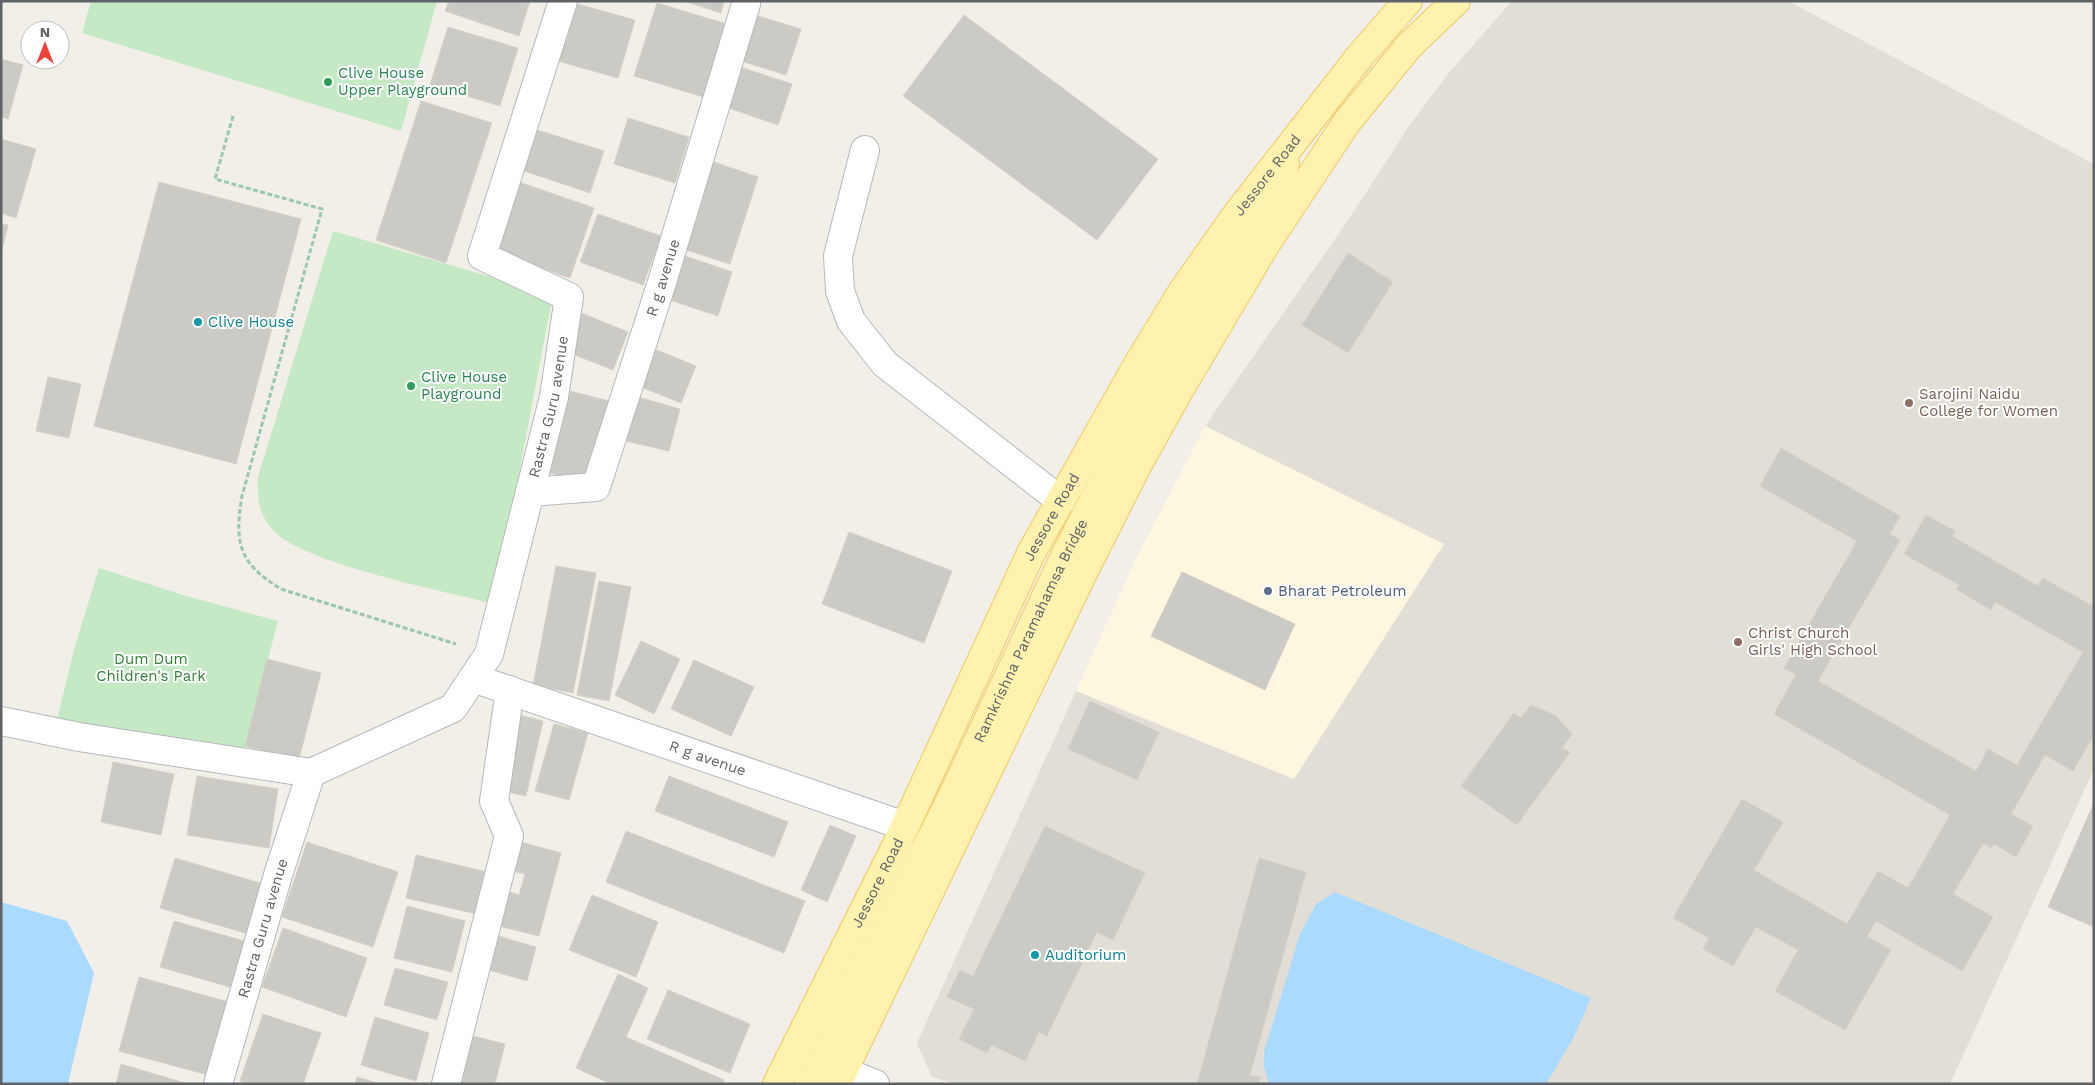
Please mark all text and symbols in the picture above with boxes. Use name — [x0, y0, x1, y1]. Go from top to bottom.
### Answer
north arrow — [20, 20, 70, 70]
text: N — [40, 24, 50, 40]
place label: Clive House Upper Playground — [338, 64, 467, 99]
marker: Clive House Upper Playground — [322, 76, 334, 88]
street label: Jessore Road — [1230, 131, 1305, 219]
street label: R g avenue — [643, 237, 684, 319]
place label: Clive House — [208, 313, 294, 331]
marker: Clive House — [192, 316, 204, 328]
street label: Rastra Guru avenue — [525, 335, 572, 479]
place label: Clive House Playground — [421, 368, 507, 403]
marker: Clive House Playground — [405, 380, 417, 392]
place label: Sarojini Naidu College for Women — [1919, 385, 2058, 420]
marker: Sarojini Naidu College for Women — [1903, 397, 1915, 409]
street label: Jessore Road — [1020, 470, 1083, 564]
street label: Ramkrishna Paramahamsa Bridge — [970, 516, 1091, 745]
place label: Bharat Petroleum — [1278, 582, 1406, 600]
marker: Bharat Petroleum — [1262, 585, 1274, 597]
place label: Christ Church Girls' High School — [1748, 624, 1878, 659]
marker: Christ Church Girls' High School — [1732, 636, 1744, 648]
park label: Dum Dum Children's Park — [96, 650, 206, 685]
street label: R g avenue — [667, 737, 748, 780]
street label: Jessore Road — [848, 835, 908, 931]
street label: Rastra Guru avenue — [234, 856, 292, 1000]
place label: Auditorium — [1045, 946, 1126, 964]
marker: Auditorium — [1029, 949, 1041, 961]

